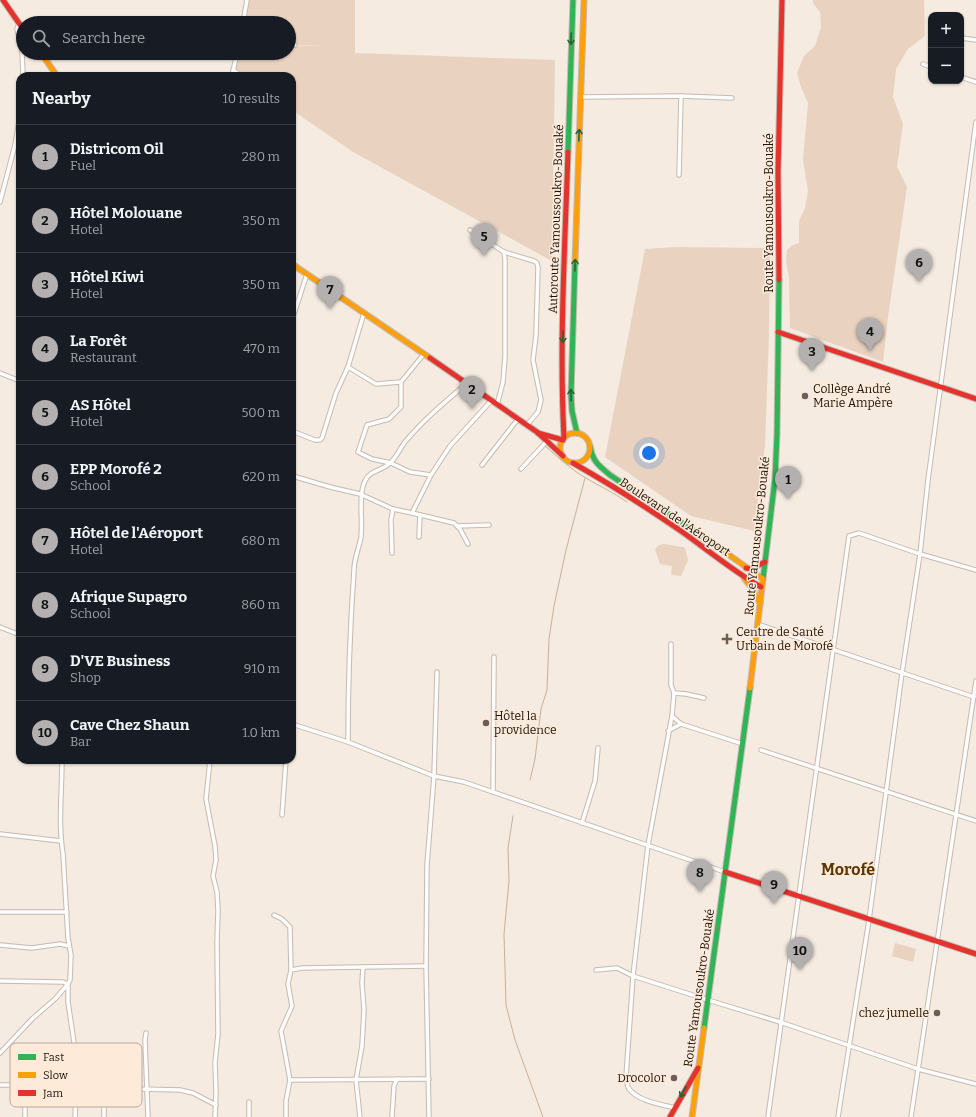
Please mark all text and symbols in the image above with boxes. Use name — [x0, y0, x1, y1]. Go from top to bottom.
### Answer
map controls — [928, 12, 964, 84]
button: + — [928, 12, 964, 48]
search box — [16, 16, 296, 60]
icon: search — [30, 27, 52, 49]
text: Search here — [62, 29, 145, 47]
one-way arrow — [567, 32, 575, 45]
button: − — [928, 48, 964, 84]
text: Nearby — [32, 88, 91, 109]
text: 10 results — [222, 91, 280, 106]
street label: Autoroute Yamoussoukro-Bouaké — [546, 124, 566, 314]
one-way arrow — [575, 129, 583, 142]
street label: Route Yamousoukro-Bouaké — [762, 133, 776, 293]
text: Districom Oil — [70, 140, 164, 158]
text: 1 — [42, 149, 48, 164]
text: 280 m — [242, 149, 280, 164]
text: Fuel — [70, 158, 96, 173]
text: Hôtel Molouane — [70, 204, 182, 222]
text: 2 — [41, 213, 49, 228]
text: 350 m — [242, 213, 280, 228]
text: Hotel — [70, 222, 103, 237]
pin: 5 — [471, 223, 497, 256]
pin: 6 — [906, 249, 932, 282]
one-way arrow — [571, 259, 579, 272]
text: Hôtel Kiwi — [70, 268, 144, 286]
pin: 7 — [317, 276, 343, 309]
text: 3 — [41, 277, 49, 292]
text: 350 m — [242, 277, 280, 292]
text: Hotel — [70, 286, 103, 301]
pin: 4 — [857, 318, 883, 351]
one-way arrow — [559, 330, 567, 343]
text: La Forêt — [70, 332, 127, 350]
pin: 3 — [799, 338, 825, 371]
text: 4 — [41, 341, 49, 356]
text: 470 m — [243, 341, 280, 356]
text: Restaurant — [70, 350, 137, 365]
pin: 2 — [459, 376, 485, 409]
place label: Collège André Marie Ampère — [813, 382, 893, 410]
one-way arrow — [568, 389, 575, 402]
marker: Collège André Marie Ampère — [800, 391, 810, 401]
text: AS Hôtel — [70, 396, 131, 414]
text: 5 — [41, 405, 49, 420]
text: 500 m — [241, 405, 280, 420]
text: Hotel — [70, 414, 103, 429]
your location — [639, 443, 659, 463]
street label: Route Yamousoukro-Bouaké — [742, 456, 772, 616]
text: EPP Morofé 2 — [70, 460, 162, 478]
pin: 1 — [775, 466, 801, 499]
text: 6 — [41, 469, 49, 484]
text: 620 m — [242, 469, 280, 484]
street label: Boulevard de l'Aéroport — [617, 475, 733, 560]
text: School — [70, 478, 111, 493]
text: Hôtel de l'Aéroport — [70, 524, 203, 542]
text: 7 — [42, 533, 49, 548]
text: 680 m — [241, 533, 280, 548]
text: Hotel — [70, 542, 103, 557]
text: Afrique Supagro — [70, 588, 187, 606]
text: 8 — [41, 597, 49, 612]
text: 860 m — [241, 597, 280, 612]
text: School — [70, 606, 111, 621]
place label: Centre de Santé Urbain de Morofé — [736, 625, 833, 653]
marker: Centre de Santé Urbain de Morofé — [721, 633, 733, 645]
text: D'VE Business — [70, 652, 170, 670]
text: 9 — [41, 661, 49, 676]
text: 910 m — [244, 661, 280, 676]
text: Shop — [70, 670, 101, 685]
place label: Hôtel la providence — [494, 709, 556, 737]
text: Cave Chez Shaun — [70, 716, 189, 734]
marker: Hôtel la providence — [481, 718, 491, 728]
text: 10 — [38, 725, 52, 740]
text: 1.0 km — [242, 725, 280, 740]
text: Bar — [70, 734, 91, 749]
pin: 8 — [687, 859, 713, 892]
district label: Morofé — [821, 860, 875, 879]
pin: 9 — [761, 871, 787, 904]
street label: Route Yamousoukro-Bouaké — [681, 908, 717, 1068]
pin: 10 — [787, 937, 813, 970]
place label: chez jumelle — [859, 1006, 929, 1020]
marker: chez jumelle — [932, 1008, 942, 1018]
legend — [10, 1043, 142, 1107]
text: Fast — [43, 1051, 64, 1064]
text: Slow — [43, 1069, 68, 1082]
place label: Drocolor — [617, 1071, 667, 1085]
marker: Drocolor — [669, 1073, 679, 1083]
one-way arrow — [679, 1085, 687, 1097]
text: Jam — [42, 1087, 63, 1100]

